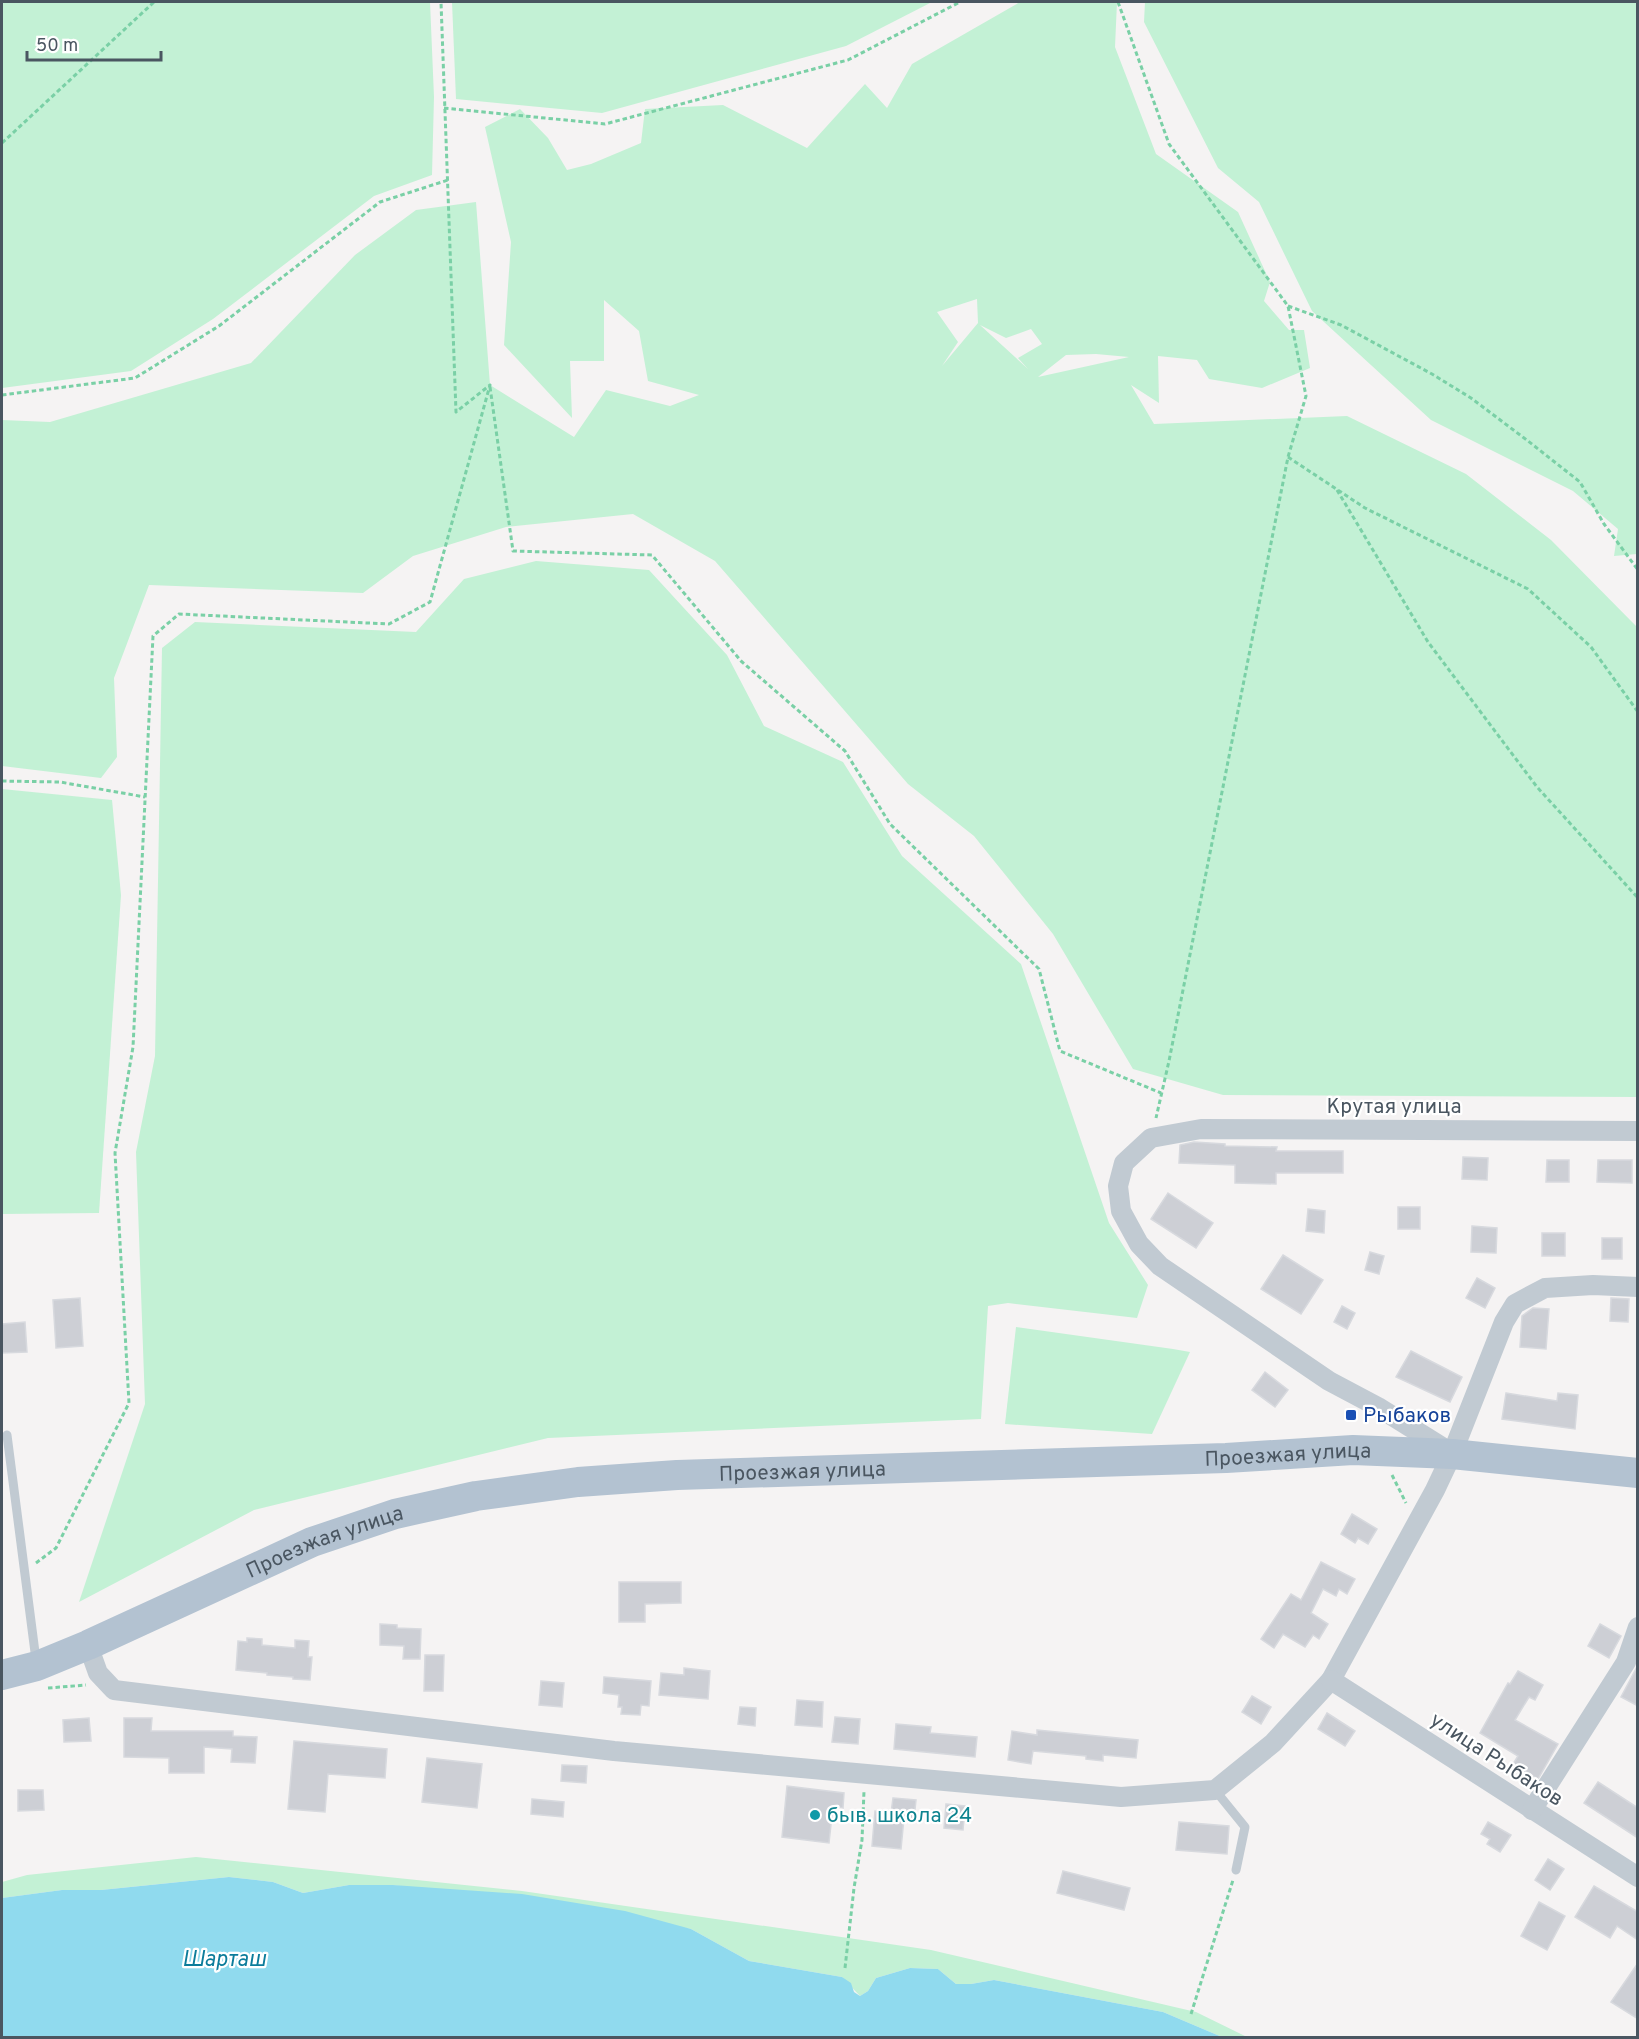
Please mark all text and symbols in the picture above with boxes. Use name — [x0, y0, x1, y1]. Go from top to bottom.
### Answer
scale bar — [27, 24, 160, 62]
text: 50 m — [36, 35, 78, 58]
street label: Крутая улица — [1326, 1094, 1462, 1121]
place label: Рыбаков — [1363, 1403, 1451, 1430]
marker: Рыбаков — [1344, 1408, 1358, 1422]
street label: Проезжая улица — [1204, 1438, 1372, 1474]
street label: Проезжая улица — [718, 1457, 886, 1489]
street label: Проезжая улица — [242, 1501, 406, 1585]
street label: улица Рыбаков — [1424, 1707, 1568, 1813]
place label: быв. школа 24 — [827, 1803, 972, 1830]
marker: быв. школа 24 — [808, 1808, 822, 1822]
water label: Шарташ — [182, 1947, 266, 1974]

